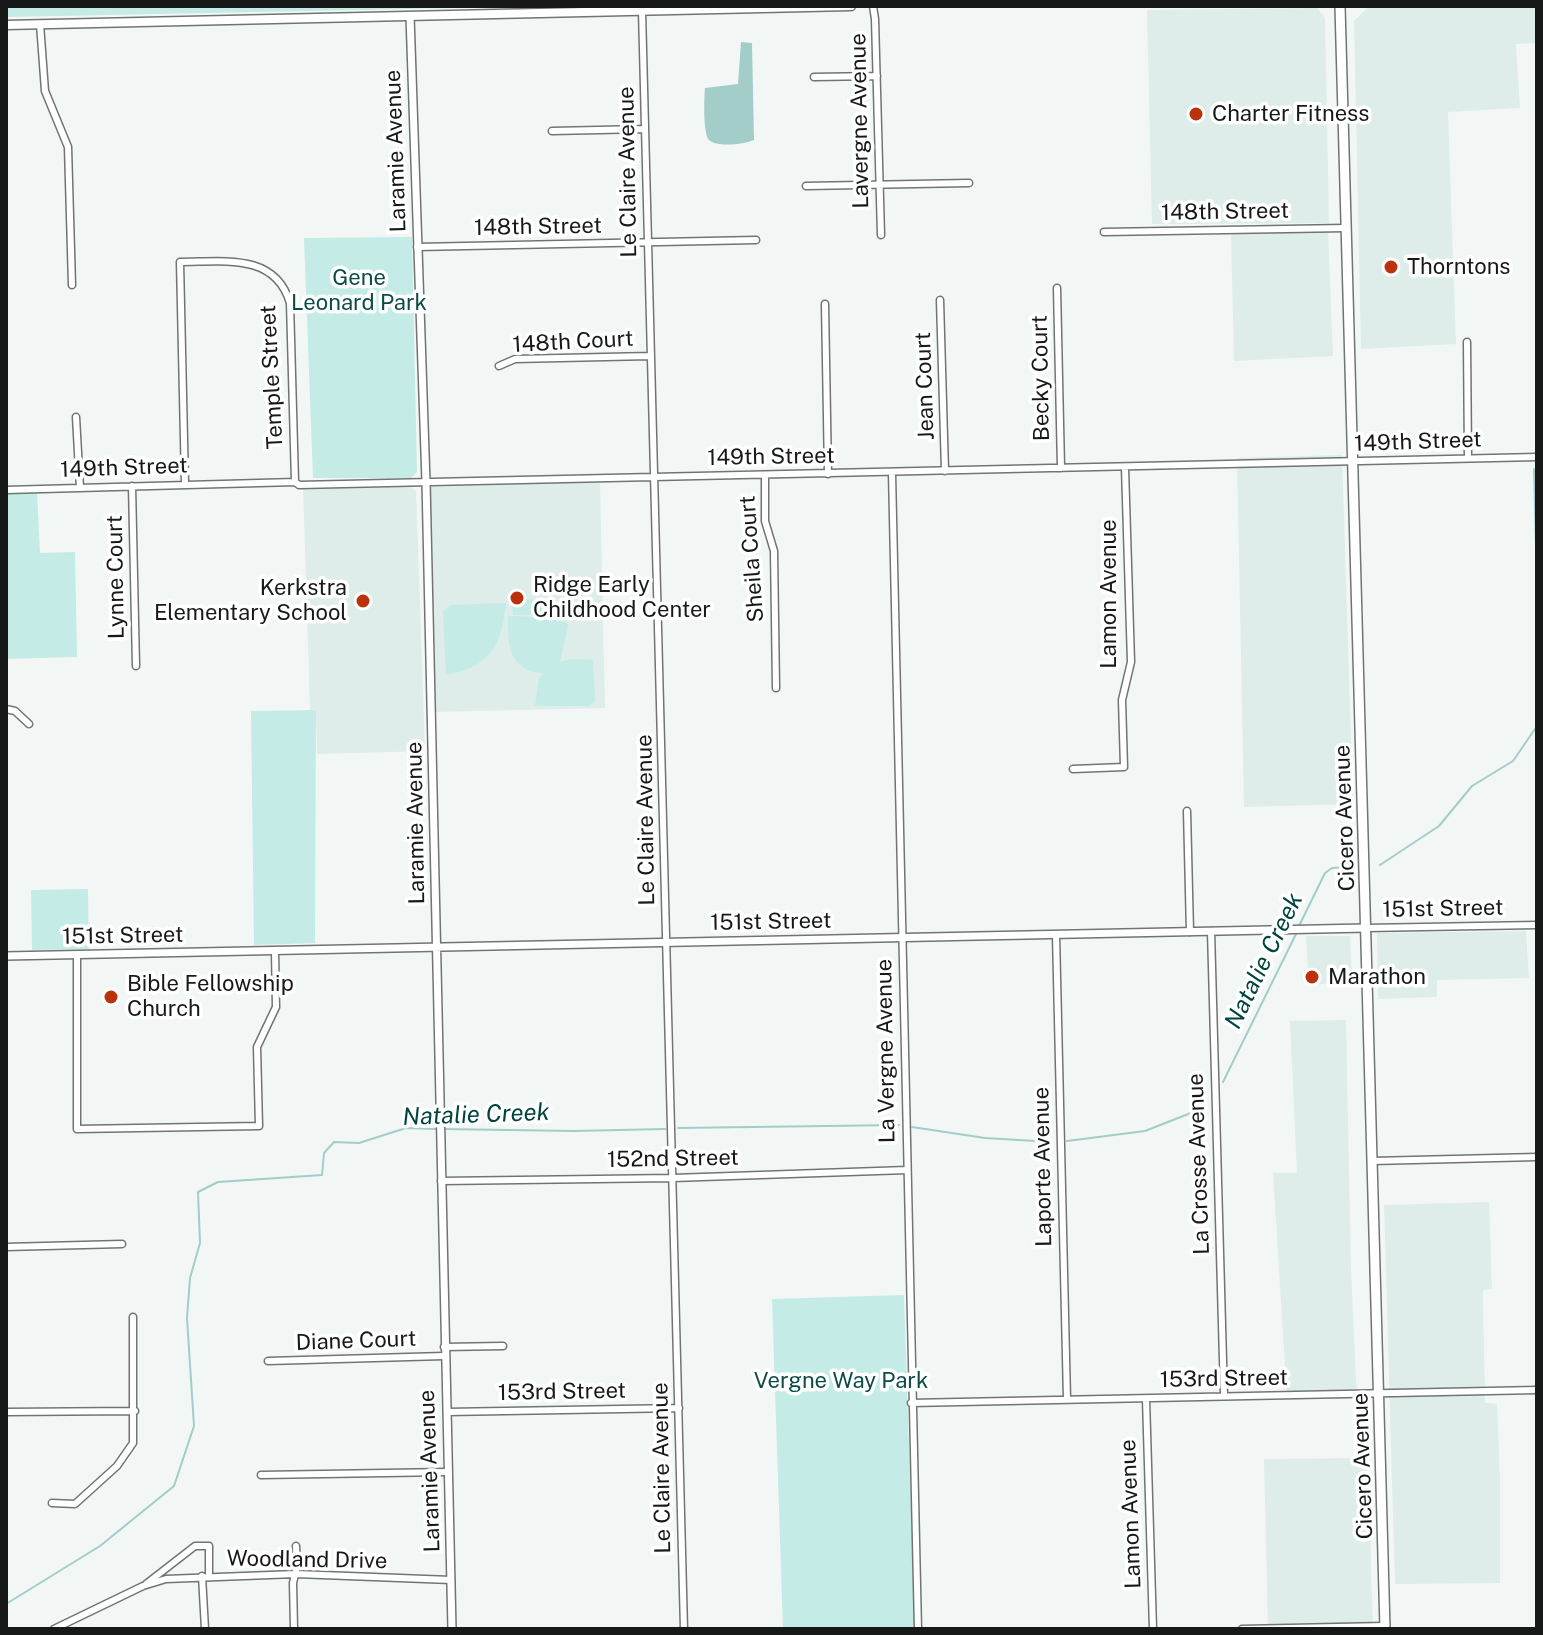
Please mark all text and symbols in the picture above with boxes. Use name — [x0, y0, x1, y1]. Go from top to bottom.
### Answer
street label: Lavergne Avenue — [845, 33, 875, 209]
street label: Laramie Avenue — [380, 69, 412, 233]
street label: Le Claire Avenue — [613, 86, 643, 258]
place label: Charter Fitness — [1212, 101, 1369, 127]
marker: Charter Fitness — [1187, 105, 1205, 123]
street label: 148th Street — [1161, 198, 1289, 226]
street label: 148th Street — [474, 213, 602, 241]
place label: Thorntons — [1407, 254, 1510, 280]
marker: Thorntons — [1382, 258, 1400, 276]
park label: Gene Leonard Park — [291, 265, 427, 316]
street label: Temple Street — [255, 304, 289, 450]
street label: Becky Court — [1027, 315, 1055, 441]
street label: 148th Court — [512, 326, 634, 358]
street label: Jean Court — [910, 331, 940, 441]
street label: 149th Street — [1354, 427, 1482, 457]
street label: 149th Street — [707, 443, 835, 471]
street label: 149th Street — [60, 453, 188, 483]
street label: Sheila Court — [734, 495, 770, 623]
street label: Lynne Court — [102, 515, 130, 639]
street label: Lamon Avenue — [1096, 519, 1122, 669]
place label: Ridge Early Childhood Center — [533, 572, 711, 624]
place label: Kerkstra Elementary School — [154, 575, 347, 626]
marker: Ridge Early Childhood Center — [508, 589, 526, 607]
marker: Kerkstra Elementary School — [354, 592, 372, 610]
street label: Le Claire Avenue — [631, 734, 661, 906]
street label: Laramie Avenue — [401, 741, 431, 905]
street label: Cicero Avenue — [1329, 744, 1361, 892]
water label: Natalie Creek — [1219, 889, 1309, 1033]
street label: 151st Street — [1382, 895, 1504, 923]
street label: 151st Street — [710, 908, 832, 936]
street label: 151st Street — [62, 922, 184, 950]
street label: La Vergne Avenue — [871, 959, 901, 1143]
place label: Marathon — [1328, 964, 1426, 990]
marker: Marathon — [1303, 968, 1321, 986]
place label: Bible Fellowship Church — [127, 971, 294, 1022]
marker: Bible Fellowship Church — [102, 988, 120, 1006]
street label: La Crosse Avenue — [1183, 1073, 1215, 1255]
street label: Laporte Avenue — [1028, 1087, 1058, 1247]
water label: Natalie Creek — [402, 1098, 550, 1132]
street label: 152nd Street — [607, 1145, 739, 1173]
street label: Diane Court — [295, 1326, 417, 1356]
street label: 153rd Street — [1160, 1365, 1288, 1393]
park label: Vergne Way Park — [754, 1368, 928, 1394]
street label: 153rd Street — [498, 1378, 626, 1406]
street label: Le Claire Avenue — [647, 1382, 677, 1554]
street label: Laramie Avenue — [414, 1389, 446, 1553]
street label: Cicero Avenue — [1347, 1392, 1379, 1540]
street label: Lamon Avenue — [1115, 1439, 1147, 1589]
street label: Woodland Drive — [226, 1545, 388, 1575]

